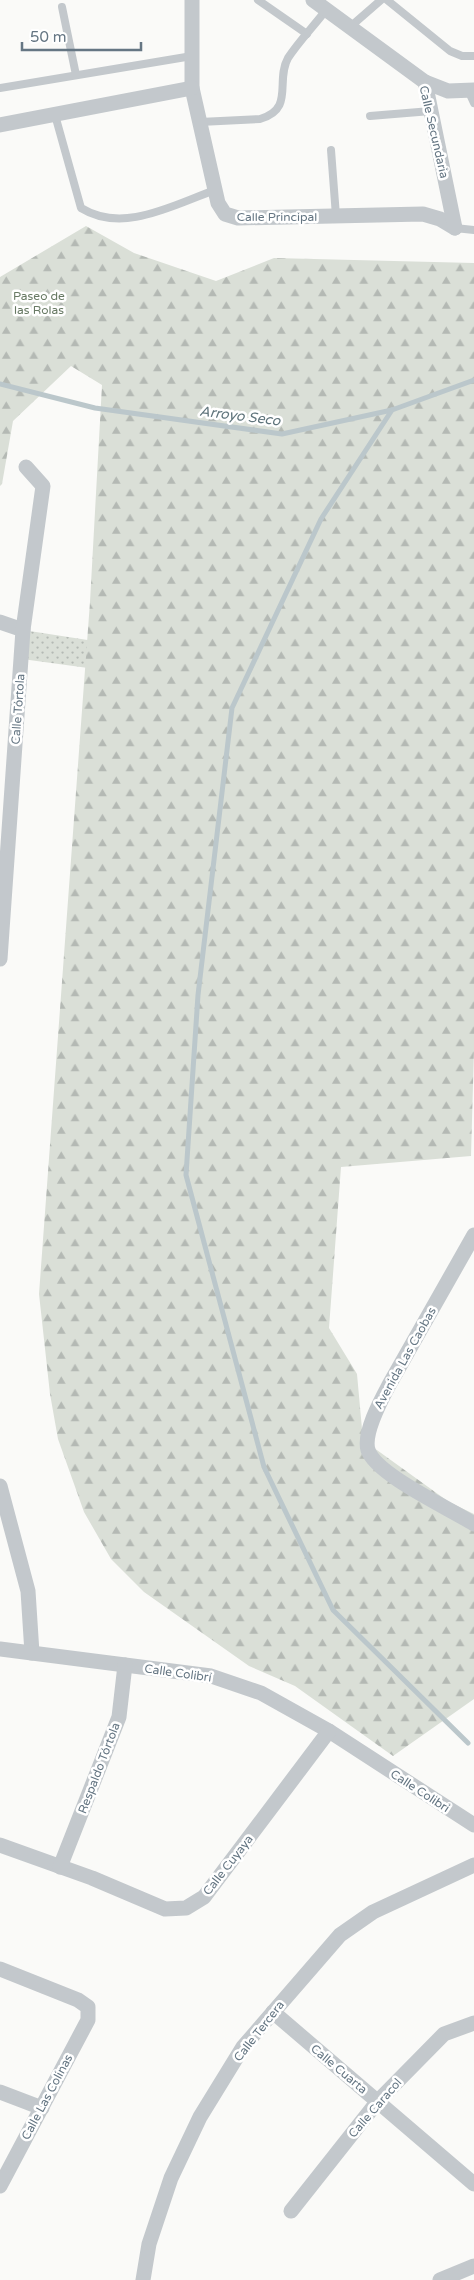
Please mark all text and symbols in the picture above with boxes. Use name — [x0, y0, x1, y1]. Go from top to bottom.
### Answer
scale bar — [22, 20, 141, 52]
text: 50 m — [30, 28, 67, 46]
street label: Calle Secundaria — [417, 84, 451, 180]
street label: Calle Principal — [237, 210, 317, 224]
park label: Paseo de las Rolas — [13, 289, 65, 317]
water label: Arroyo Seco — [199, 403, 283, 430]
street label: Calle Tórtola — [9, 673, 27, 745]
street label: Avenida Las Caobas — [371, 1304, 439, 1411]
street label: Calle Colibrí — [144, 1661, 212, 1685]
street label: Respaldo Tórtola — [75, 1721, 123, 1815]
street label: Calle Colibri — [388, 1767, 452, 1815]
street label: Calle Cuyaya — [200, 1832, 256, 1898]
street label: Calle Tercera — [231, 1998, 287, 2064]
street label: Calle Cuarta — [308, 2041, 370, 2097]
street label: Calle Las Colinas — [19, 2052, 76, 2142]
street label: Calle Caracol — [345, 2075, 405, 2141]

